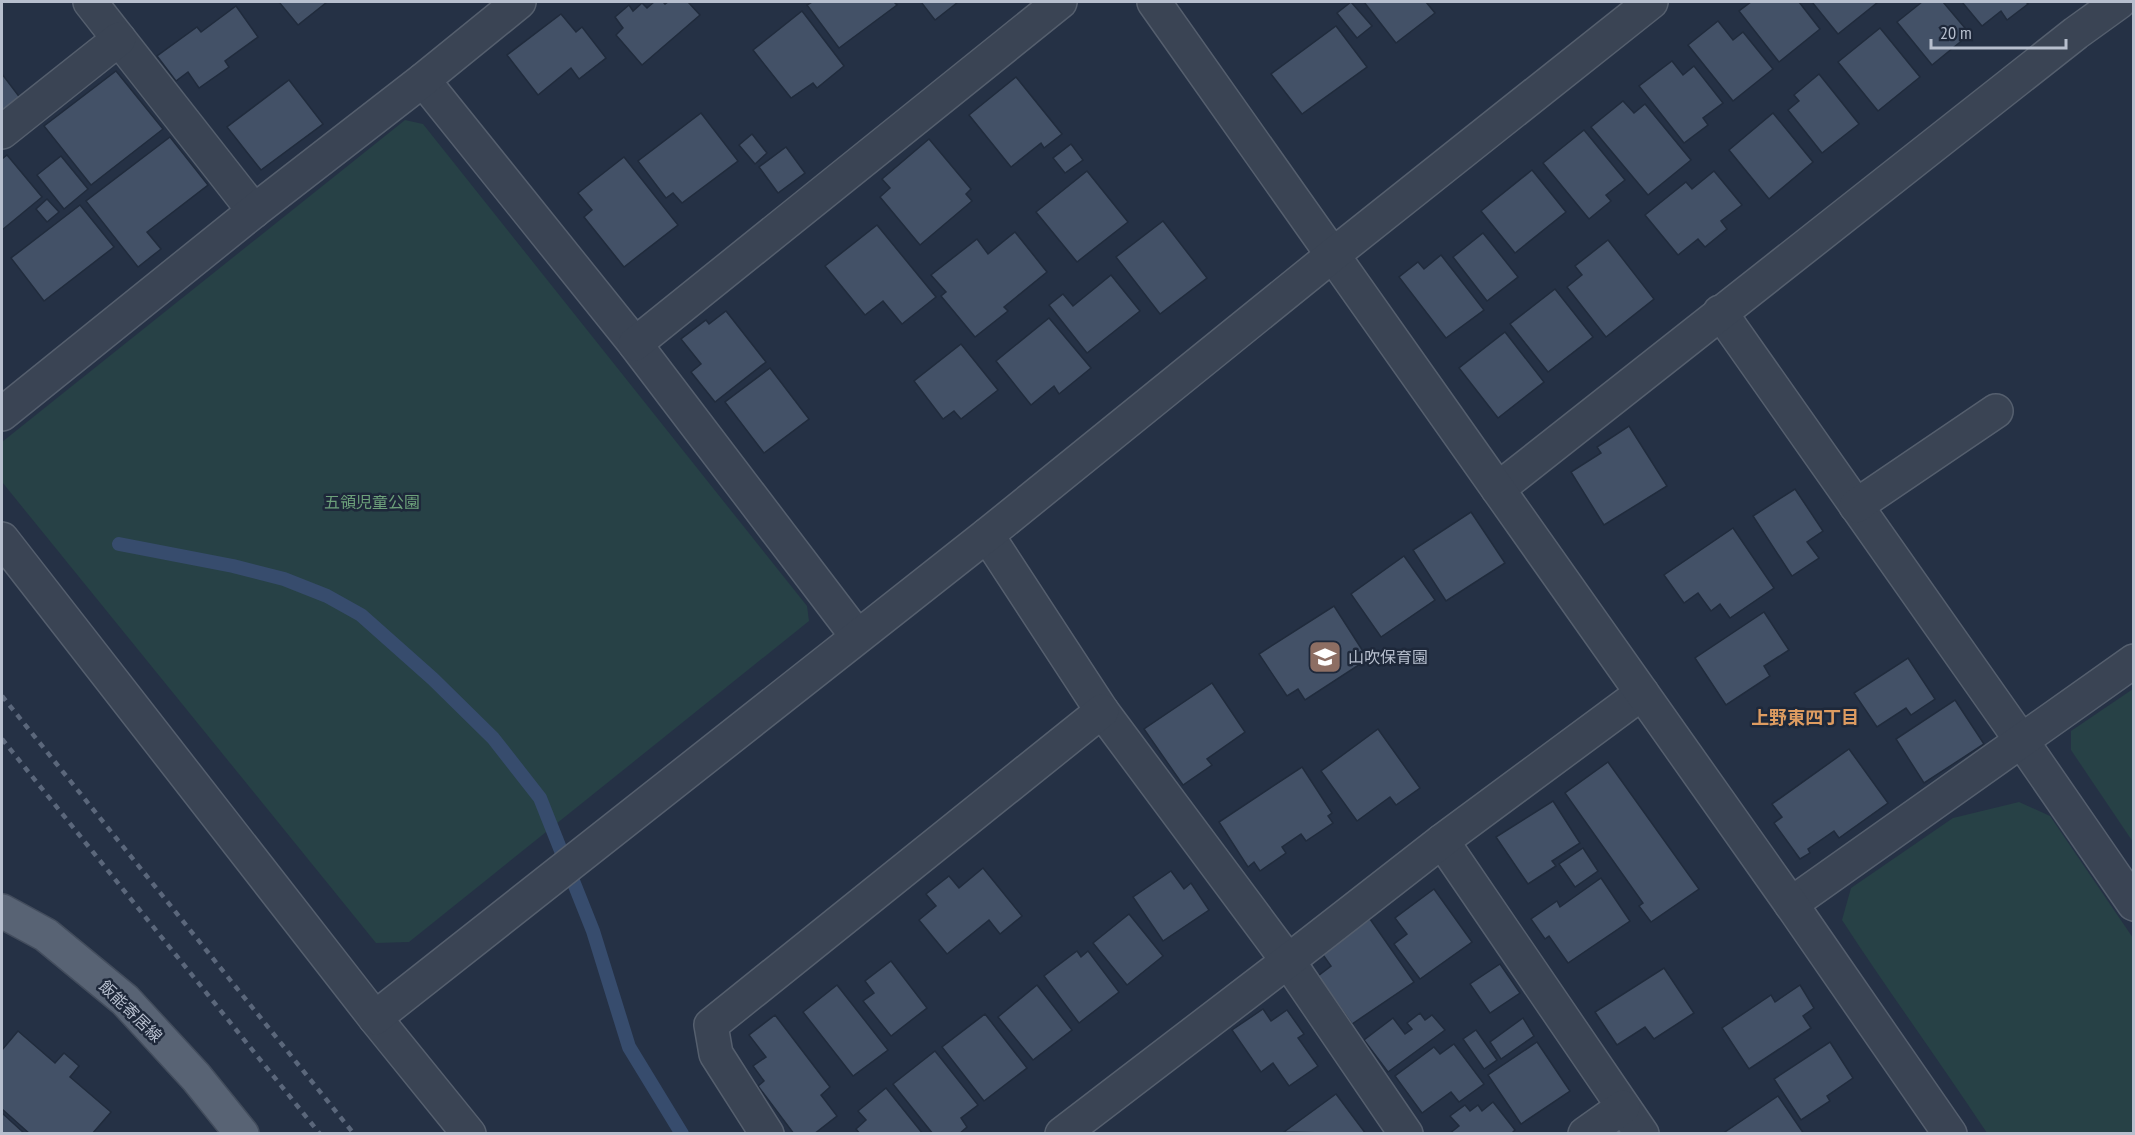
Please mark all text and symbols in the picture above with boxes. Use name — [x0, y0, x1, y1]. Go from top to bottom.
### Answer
scale bar — [1931, 12, 2066, 50]
text: 20 m — [1940, 21, 1972, 44]
park label: 五領児童公園 — [324, 492, 420, 512]
school or university icon: 山吹保育園 — [1307, 639, 1343, 675]
place label: 山吹保育園 — [1348, 647, 1428, 667]
district label: 上野東四丁目 — [1751, 706, 1859, 729]
street label: 飯能寄居線 — [95, 976, 167, 1046]

